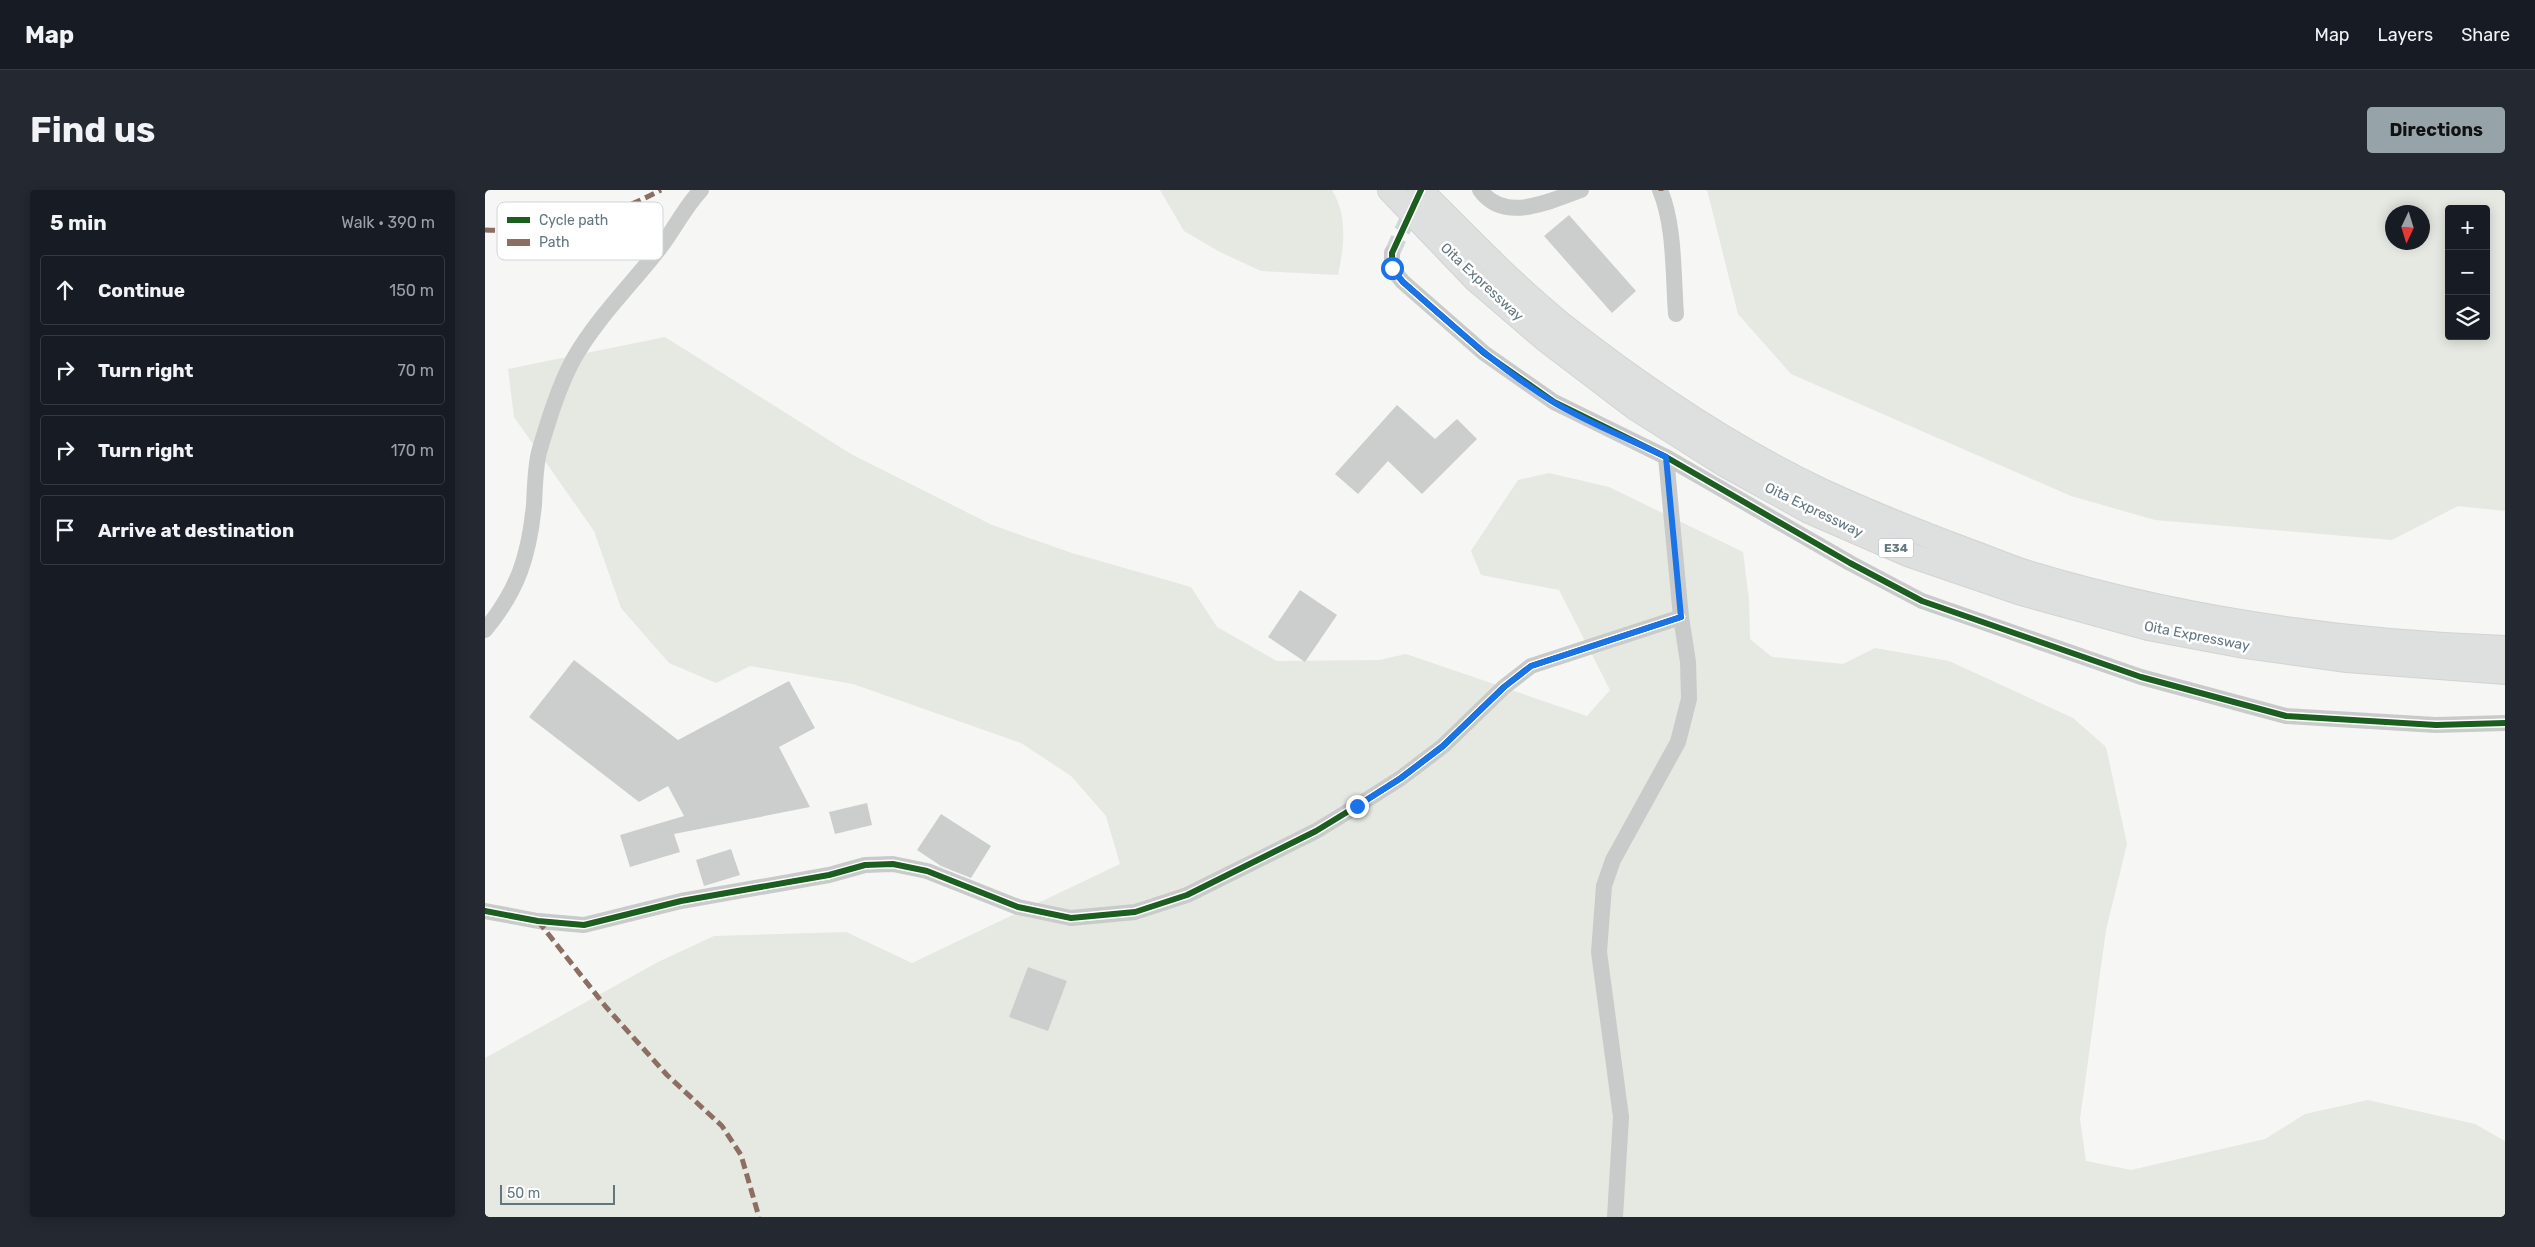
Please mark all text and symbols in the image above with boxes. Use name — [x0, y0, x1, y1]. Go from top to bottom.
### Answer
text: Map — [25, 21, 74, 49]
text: Map — [2315, 24, 2350, 46]
text: Layers — [2378, 24, 2433, 46]
text: Share — [2461, 24, 2510, 46]
button: Directions — [2367, 107, 2505, 153]
text: Find us — [30, 109, 155, 151]
legend — [497, 202, 663, 260]
north arrow — [2385, 205, 2430, 250]
map controls — [2445, 205, 2490, 340]
button: + — [2445, 205, 2490, 250]
text: 5 min — [50, 210, 107, 235]
text: Cycle path — [539, 212, 608, 229]
text: Walk · 390 m — [341, 213, 435, 232]
text: Path — [539, 234, 570, 251]
street label: Oita Expressway — [1437, 239, 1527, 325]
button: − — [2445, 250, 2490, 295]
route start — [1381, 257, 1404, 280]
icon: ahead — [51, 276, 79, 304]
text: Continue — [98, 279, 185, 302]
text: 150 m — [389, 281, 434, 300]
button: layers — [2445, 295, 2490, 340]
icon: right — [51, 356, 79, 384]
text: Turn right — [98, 359, 193, 382]
text: 70 m — [397, 361, 434, 380]
icon: right — [51, 436, 79, 464]
text: Turn right — [98, 439, 193, 462]
text: 170 m — [391, 441, 434, 460]
street label: Oita Expressway — [1762, 479, 1866, 541]
icon: arrive — [51, 516, 79, 544]
text: Arrive at destination — [98, 519, 294, 542]
road number: E34 — [1879, 538, 1913, 558]
street label: Oita Expressway — [2143, 617, 2252, 655]
route end — [1346, 795, 1369, 818]
scale bar — [500, 1182, 615, 1205]
text: 50 m — [507, 1185, 540, 1202]

